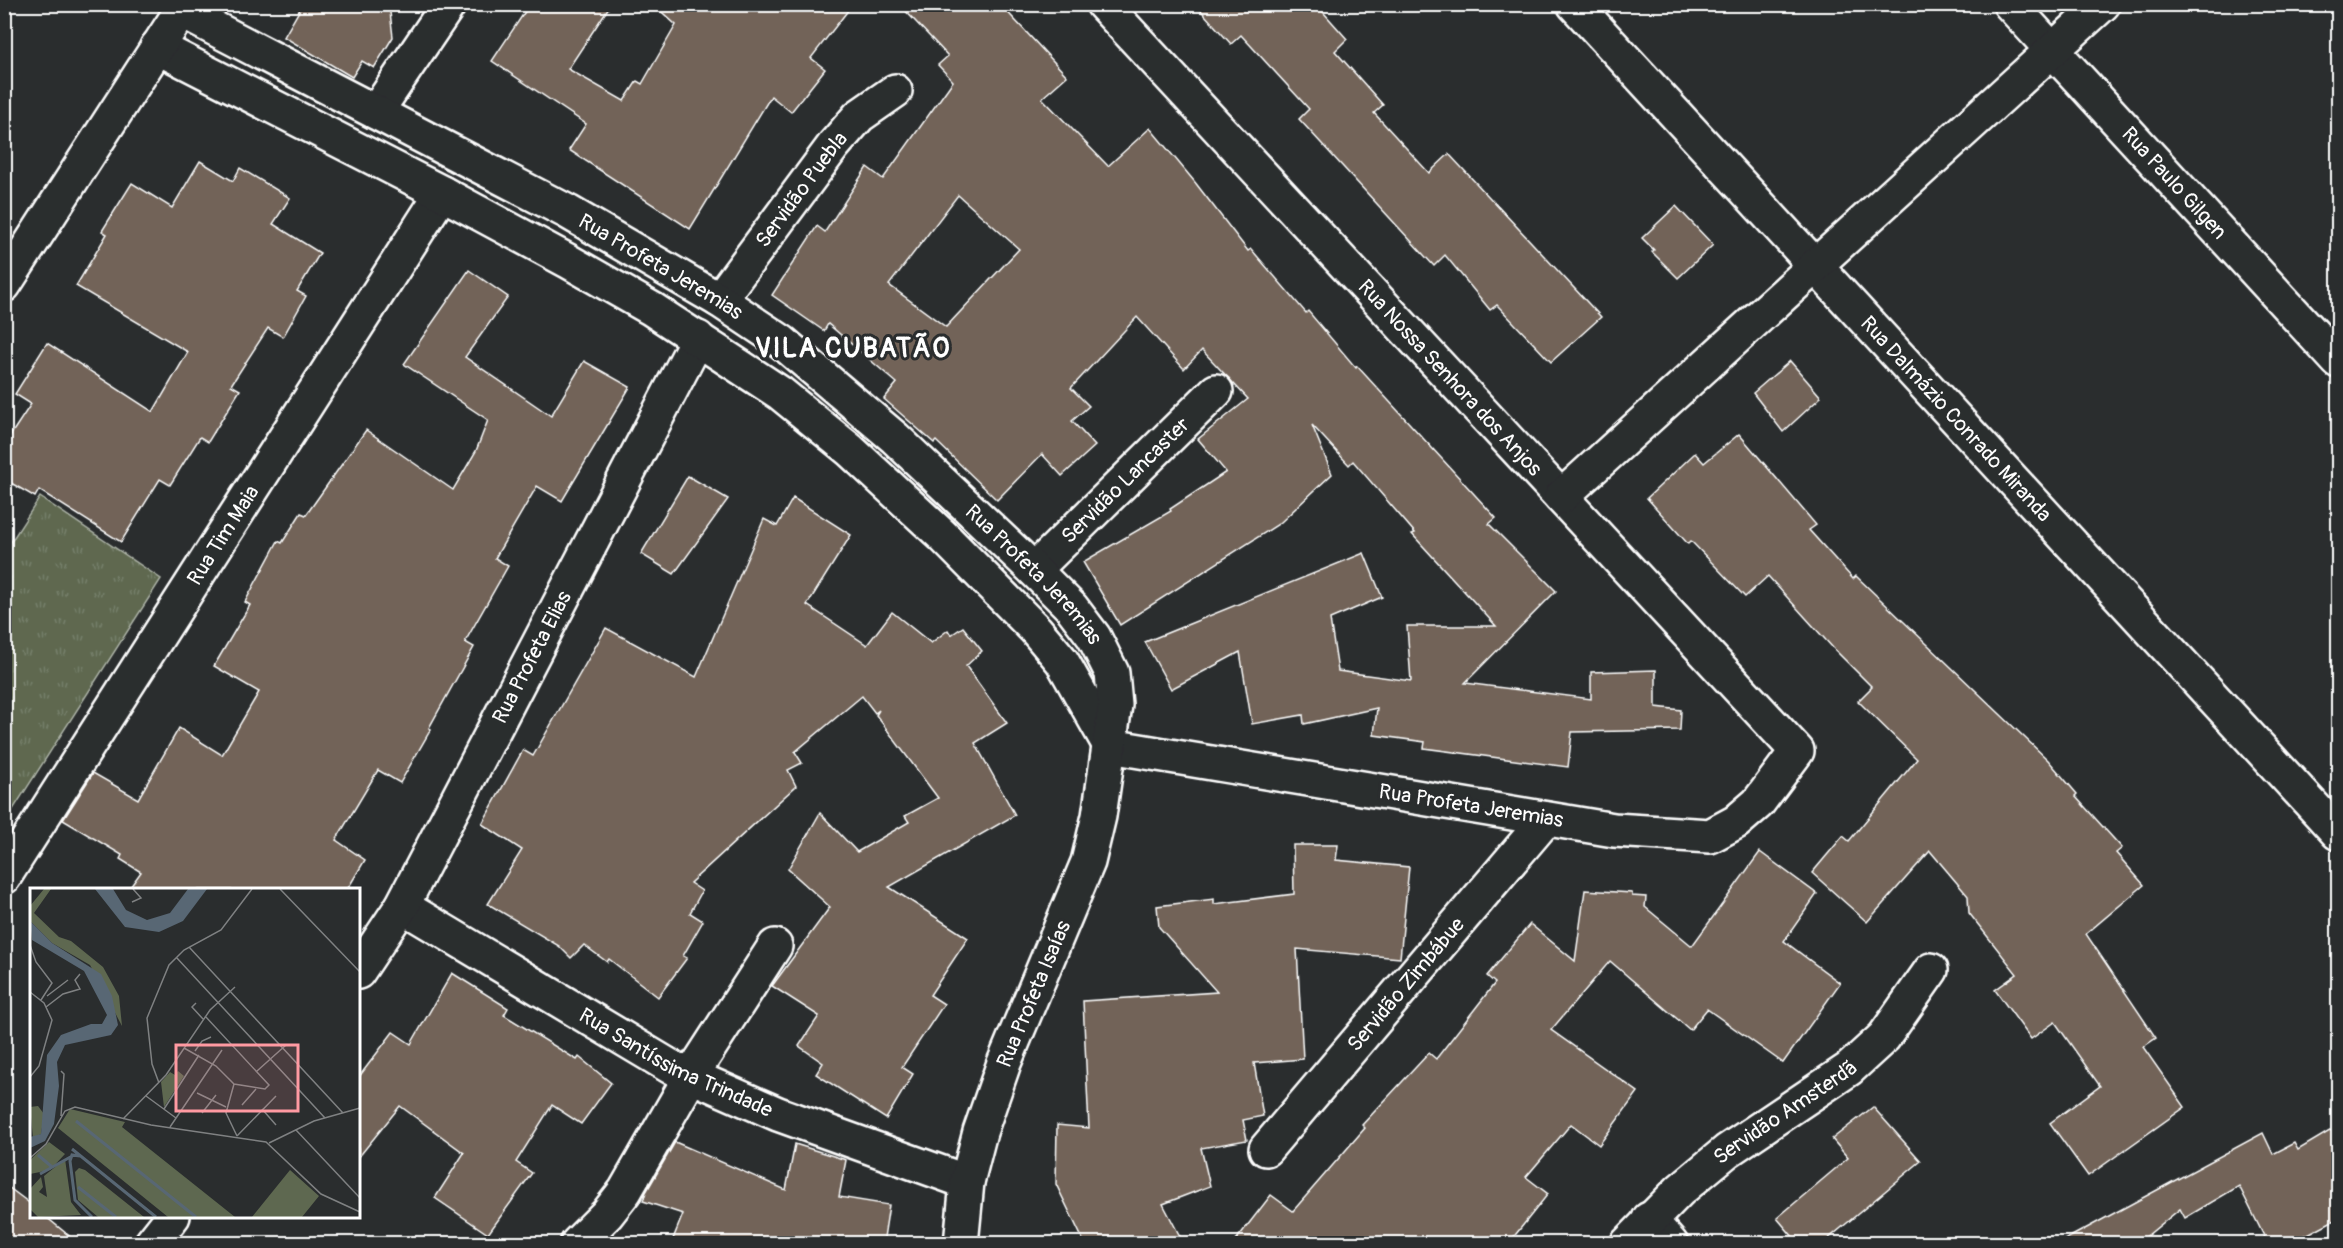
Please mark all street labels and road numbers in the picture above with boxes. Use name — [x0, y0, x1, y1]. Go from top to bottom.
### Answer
street label: Rua Paulo Gilgen — [2116, 121, 2233, 245]
street label: Servidão Puebla — [749, 126, 853, 253]
street label: Rua Profeta Jeremias — [574, 208, 749, 326]
street label: Rua Nossa Senhora dos Anjos — [1352, 274, 1549, 482]
street label: Rua Dalmázio Conrado Miranda — [1855, 310, 2058, 527]
street label: Servidão Lancaster — [1055, 411, 1195, 549]
street label: Rua Tim Maia — [181, 480, 265, 590]
street label: Rua Profeta Jeremias — [960, 498, 1109, 649]
street label: Rua Profeta Elias — [486, 586, 578, 728]
street label: Rua Profeta Jeremias — [1377, 778, 1566, 834]
street label: Servidão Zimbábue — [1341, 911, 1471, 1057]
street label: Rua Profeta Isaías — [991, 916, 1077, 1072]
street label: Rua Santíssima Trindade — [574, 1002, 777, 1124]
street label: Servidão Amsterdã — [1708, 1054, 1864, 1170]

